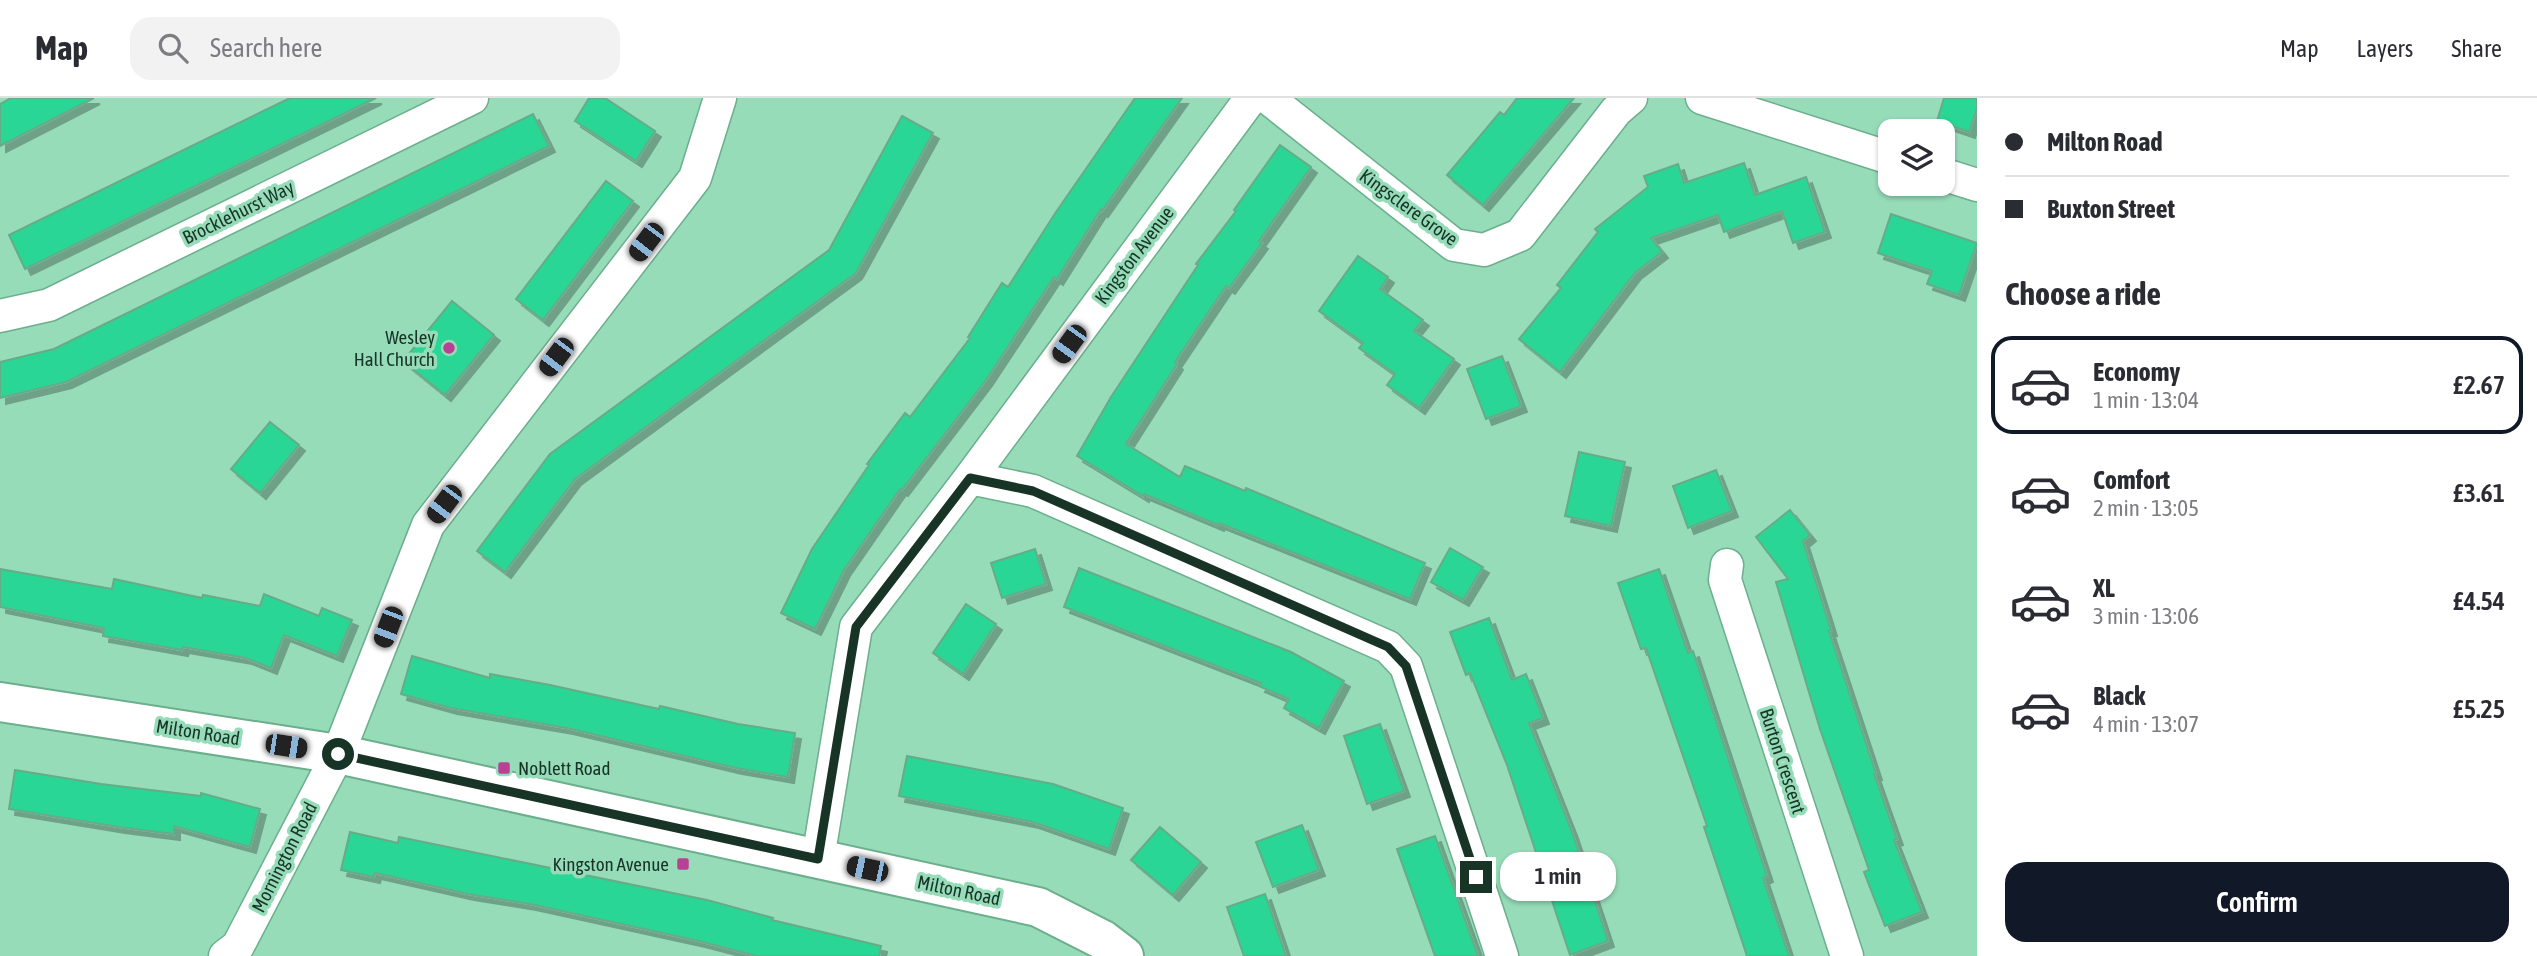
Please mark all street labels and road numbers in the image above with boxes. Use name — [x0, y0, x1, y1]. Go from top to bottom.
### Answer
street label: Kingsclere Grove — [1356, 164, 1462, 250]
street label: Brocklehurst Way — [179, 176, 297, 248]
street label: Kingston Avenue — [1090, 202, 1178, 308]
street label: Burton Crescent — [1756, 706, 1810, 816]
street label: Milton Road — [155, 715, 241, 749]
street label: Mornington Road — [247, 798, 321, 916]
street label: Milton Road — [915, 870, 1003, 910]

